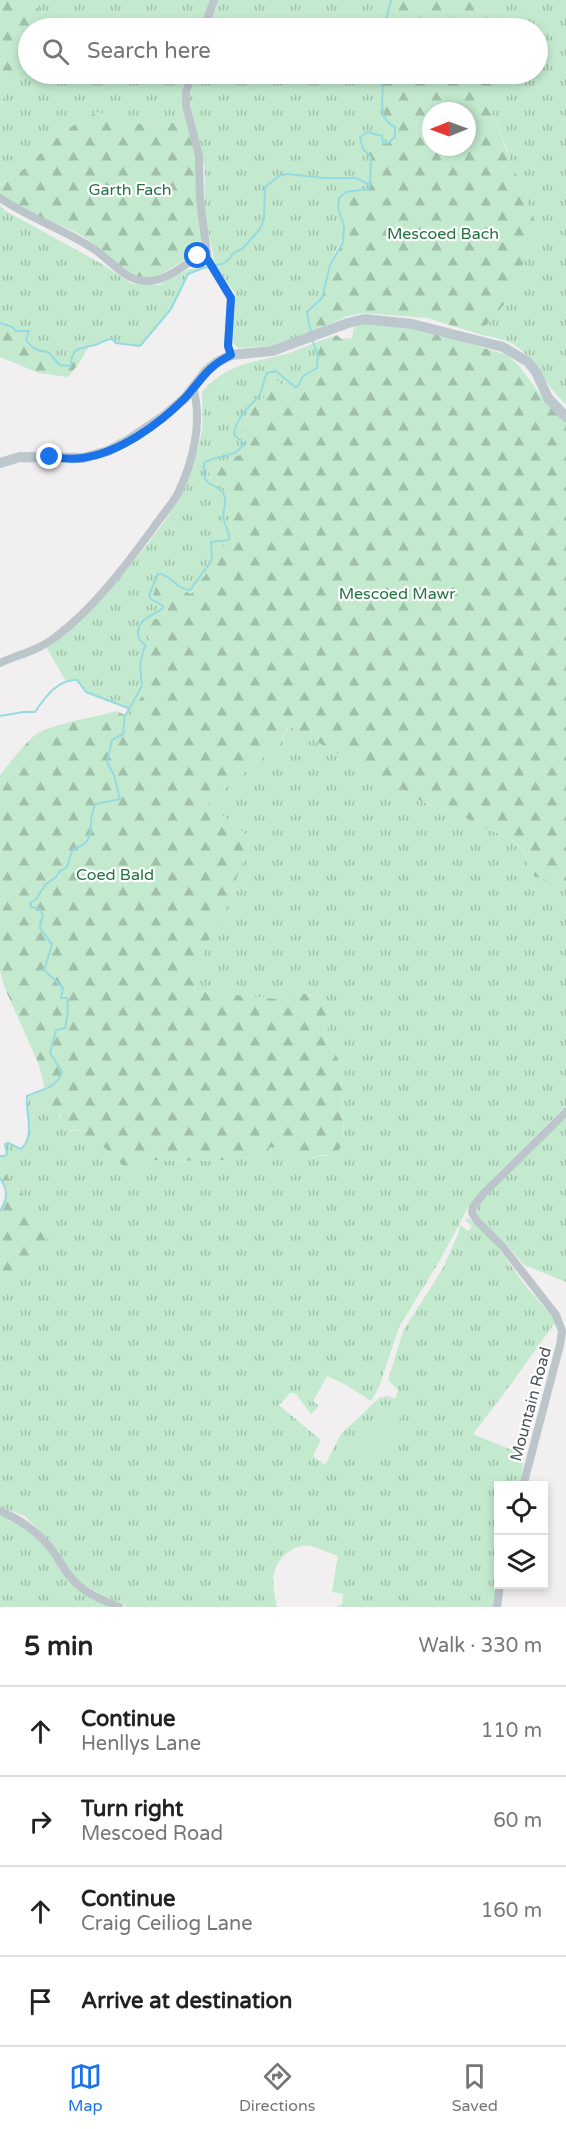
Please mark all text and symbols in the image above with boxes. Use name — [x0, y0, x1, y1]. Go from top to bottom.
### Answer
search box — [18, 18, 548, 84]
icon: search — [39, 35, 72, 68]
text: Search here — [87, 38, 211, 64]
north arrow — [422, 102, 476, 156]
park label: Garth Fach — [88, 180, 172, 200]
park label: Mescoed Bach — [387, 224, 499, 244]
route start — [184, 242, 210, 268]
route end — [36, 443, 62, 469]
park label: Mescoed Mawr — [339, 584, 456, 604]
park label: Coed Bald — [76, 865, 154, 885]
street label: Mountain Road — [506, 1345, 556, 1464]
map controls — [494, 1481, 548, 1589]
button: locate — [494, 1481, 548, 1535]
button: layers — [494, 1535, 548, 1589]
text: 5 min — [24, 1631, 93, 1662]
text: Walk · 330 m — [419, 1634, 542, 1658]
text: Continue — [81, 1706, 176, 1732]
icon: ahead — [24, 1715, 57, 1748]
text: 110 m — [481, 1719, 542, 1743]
text: Henllys Lane — [81, 1732, 201, 1756]
text: Turn right — [81, 1796, 183, 1822]
icon: right — [24, 1805, 57, 1838]
text: 60 m — [493, 1809, 542, 1833]
text: Mescoed Road — [81, 1822, 223, 1846]
text: Continue — [81, 1886, 176, 1912]
icon: ahead — [24, 1895, 57, 1928]
text: 160 m — [481, 1899, 542, 1923]
text: Craig Ceiliog Lane — [81, 1912, 253, 1936]
icon: arrive — [24, 1985, 57, 2018]
text: Arrive at destination — [81, 1988, 292, 2014]
tab: Map — [68, 2060, 103, 2116]
tab: Directions — [239, 2060, 315, 2116]
tab: Saved — [452, 2060, 498, 2116]

